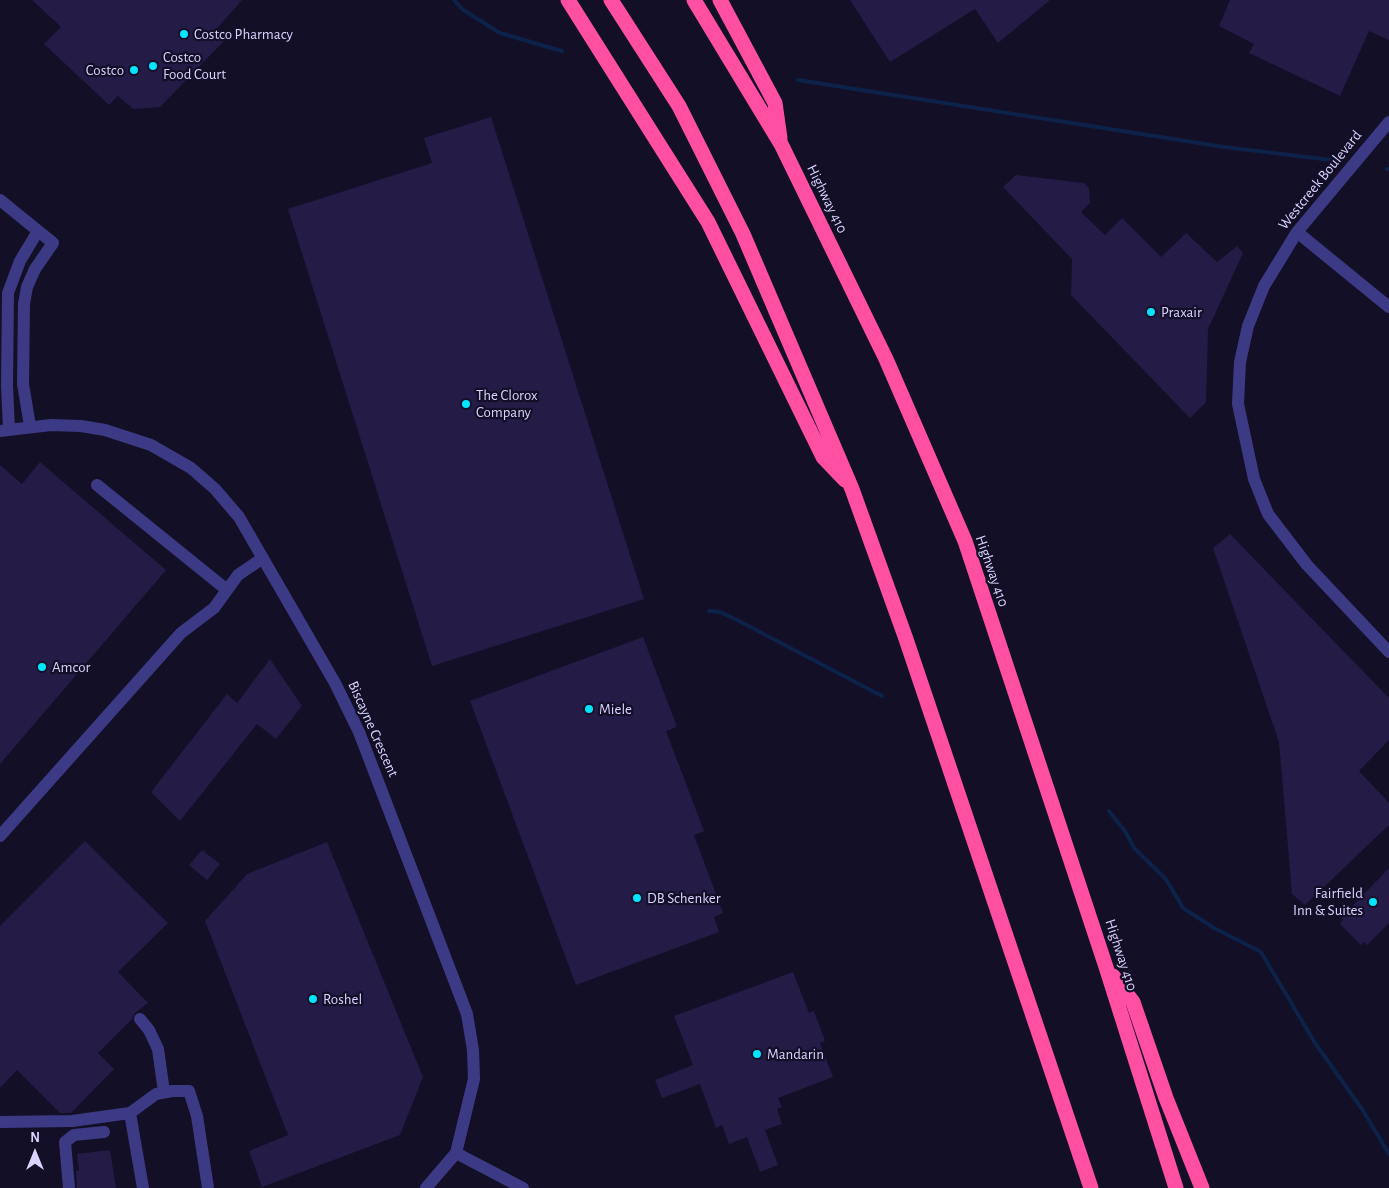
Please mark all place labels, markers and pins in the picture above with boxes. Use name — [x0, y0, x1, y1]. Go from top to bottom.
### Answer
place label: Costco Pharmacy — [194, 25, 293, 43]
marker: Costco Pharmacy — [178, 28, 190, 40]
place label: Costco Food Court — [163, 48, 226, 83]
marker: Costco Food Court — [147, 60, 159, 72]
place label: Costco — [86, 61, 124, 79]
marker: Costco — [128, 64, 140, 76]
place label: Praxair — [1161, 303, 1202, 321]
marker: Praxair — [1145, 306, 1157, 318]
place label: The Clorox Company — [476, 386, 538, 421]
marker: The Clorox Company — [460, 398, 472, 410]
place label: Amcor — [52, 658, 90, 676]
marker: Amcor — [36, 661, 48, 673]
place label: Miele — [599, 700, 632, 718]
marker: Miele — [583, 703, 595, 715]
place label: Fairfield Inn & Suites — [1293, 884, 1363, 919]
place label: DB Schenker — [647, 889, 721, 907]
marker: DB Schenker — [631, 892, 643, 904]
marker: Fairfield Inn & Suites — [1367, 896, 1379, 908]
place label: Roshel — [323, 990, 362, 1008]
marker: Roshel — [307, 993, 319, 1005]
place label: Mandarin — [767, 1045, 824, 1063]
marker: Mandarin — [751, 1048, 763, 1060]

